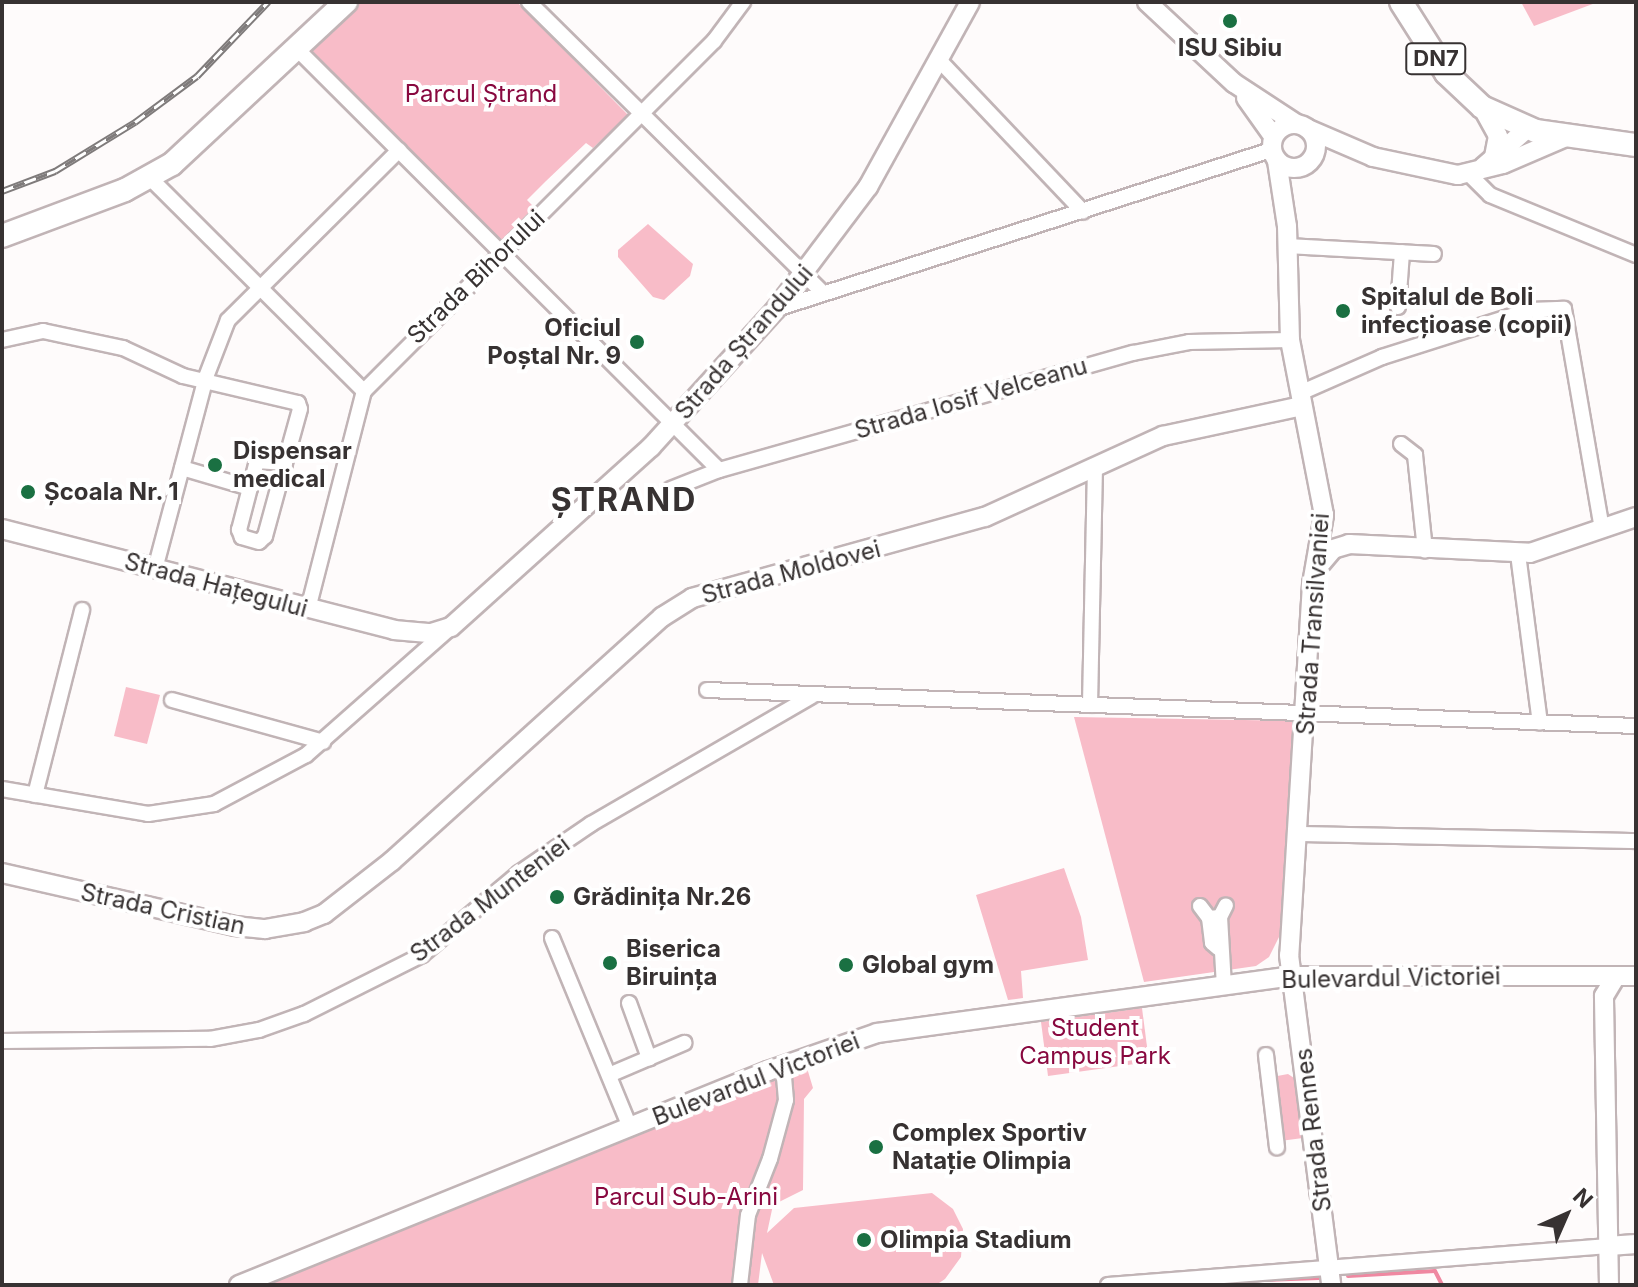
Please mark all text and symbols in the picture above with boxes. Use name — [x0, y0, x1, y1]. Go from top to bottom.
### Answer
marker: ISU Sibiu — [1221, 12, 1239, 30]
place label: ISU Sibiu — [1178, 34, 1282, 62]
road number: DN7 — [1404, 41, 1468, 77]
park label: Parcul Ștrand — [405, 80, 557, 108]
street label: Strada Bihorului — [401, 204, 551, 350]
street label: Strada Ștrandului — [669, 259, 819, 425]
place label: Spitalul de Boli infecțioase (copii) — [1361, 283, 1572, 339]
marker: Spitalul de Boli infecțioase (copii) — [1332, 300, 1354, 322]
place label: Oficiul Poștal Nr. 9 — [487, 314, 621, 370]
marker: Oficiul Poștal Nr. 9 — [628, 333, 646, 351]
street label: Strada Iosif Velceanu — [851, 351, 1091, 445]
place label: Dispensar medical — [233, 437, 352, 493]
marker: Dispensar medical — [204, 454, 226, 476]
place label: Școala Nr. 1 — [44, 478, 179, 506]
district label: ȘTRAND — [551, 481, 697, 519]
marker: Școala Nr. 1 — [19, 483, 37, 501]
street label: Strada Transilvaniei — [1291, 512, 1335, 736]
street label: Strada Moldovei — [698, 534, 884, 610]
street label: Strada Hațegului — [121, 547, 311, 623]
street label: Strada Munteniei — [405, 830, 575, 968]
street label: Strada Cristian — [78, 878, 248, 940]
place label: Grădinița Nr.26 — [573, 883, 751, 911]
marker: Grădinița Nr.26 — [548, 888, 566, 906]
place label: Biserica Biruința — [626, 935, 721, 991]
place label: Global gym — [862, 951, 994, 979]
marker: Biserica Biruința — [601, 954, 619, 972]
marker: Global gym — [837, 956, 855, 974]
street label: Bulevardul Victoriei — [1281, 962, 1501, 994]
park label: Student Campus Park — [1019, 1014, 1171, 1070]
street label: Bulevardul Victoriei — [648, 1026, 864, 1132]
street label: Strada Rennes — [1289, 1046, 1337, 1214]
place label: Complex Sportiv Natație Olimpia — [892, 1119, 1087, 1175]
marker: Complex Sportiv Natație Olimpia — [867, 1138, 885, 1156]
north arrow — [1526, 1175, 1606, 1255]
park label: Parcul Sub-Arini — [594, 1183, 778, 1211]
text: N — [1568, 1183, 1598, 1213]
place label: Olimpia Stadium — [880, 1226, 1072, 1254]
marker: Olimpia Stadium — [855, 1231, 873, 1249]

